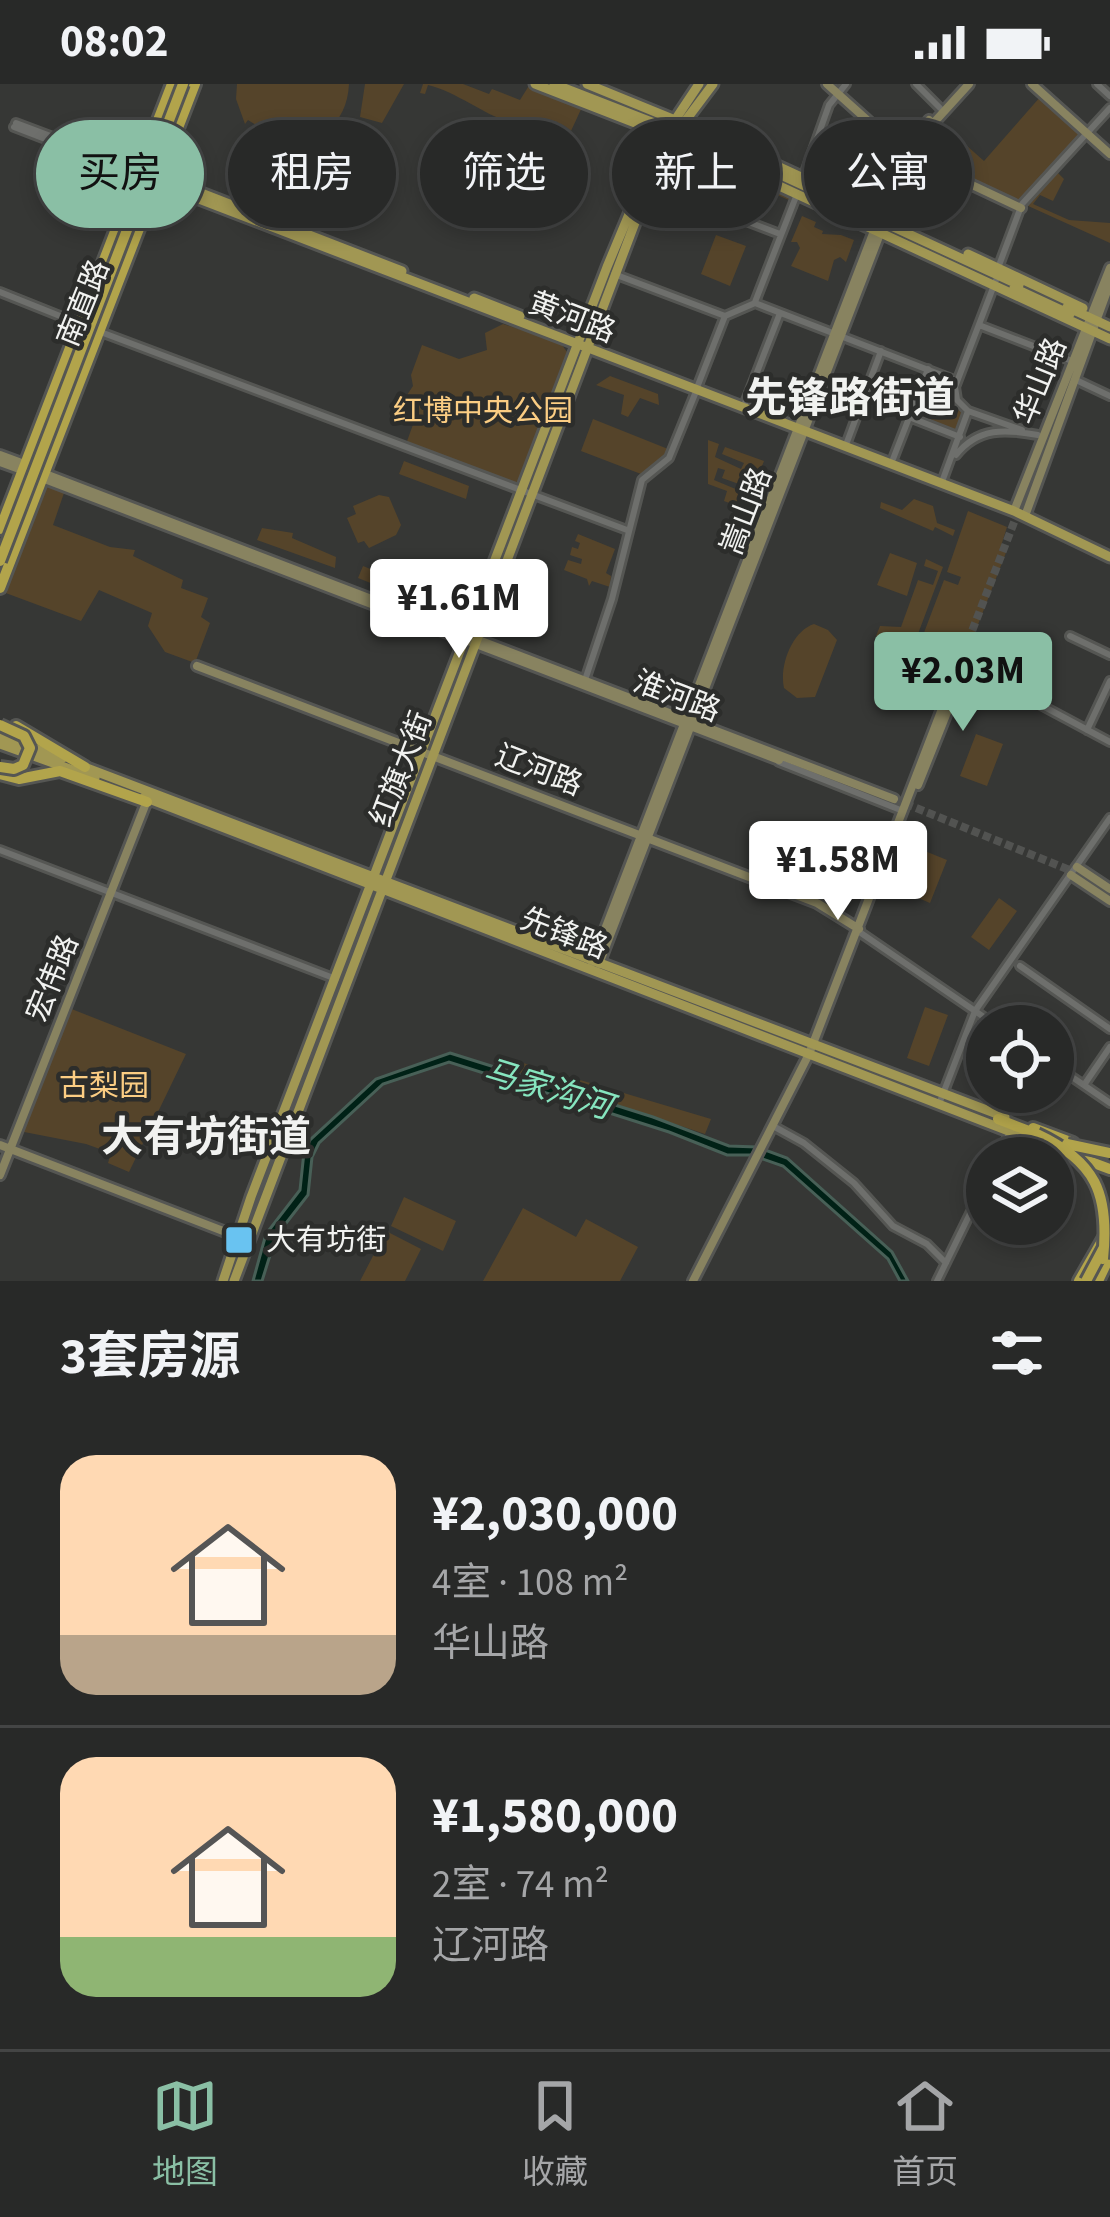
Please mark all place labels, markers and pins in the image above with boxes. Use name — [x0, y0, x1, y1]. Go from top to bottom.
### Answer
pin: ¥1.61M — [361, 559, 557, 661]
pin: ¥2.03M — [865, 632, 1061, 734]
pin: ¥1.58M — [740, 821, 936, 923]
place label: 大有坊街 — [266, 1219, 386, 1262]
marker: 大有坊街 — [223, 1224, 255, 1256]

